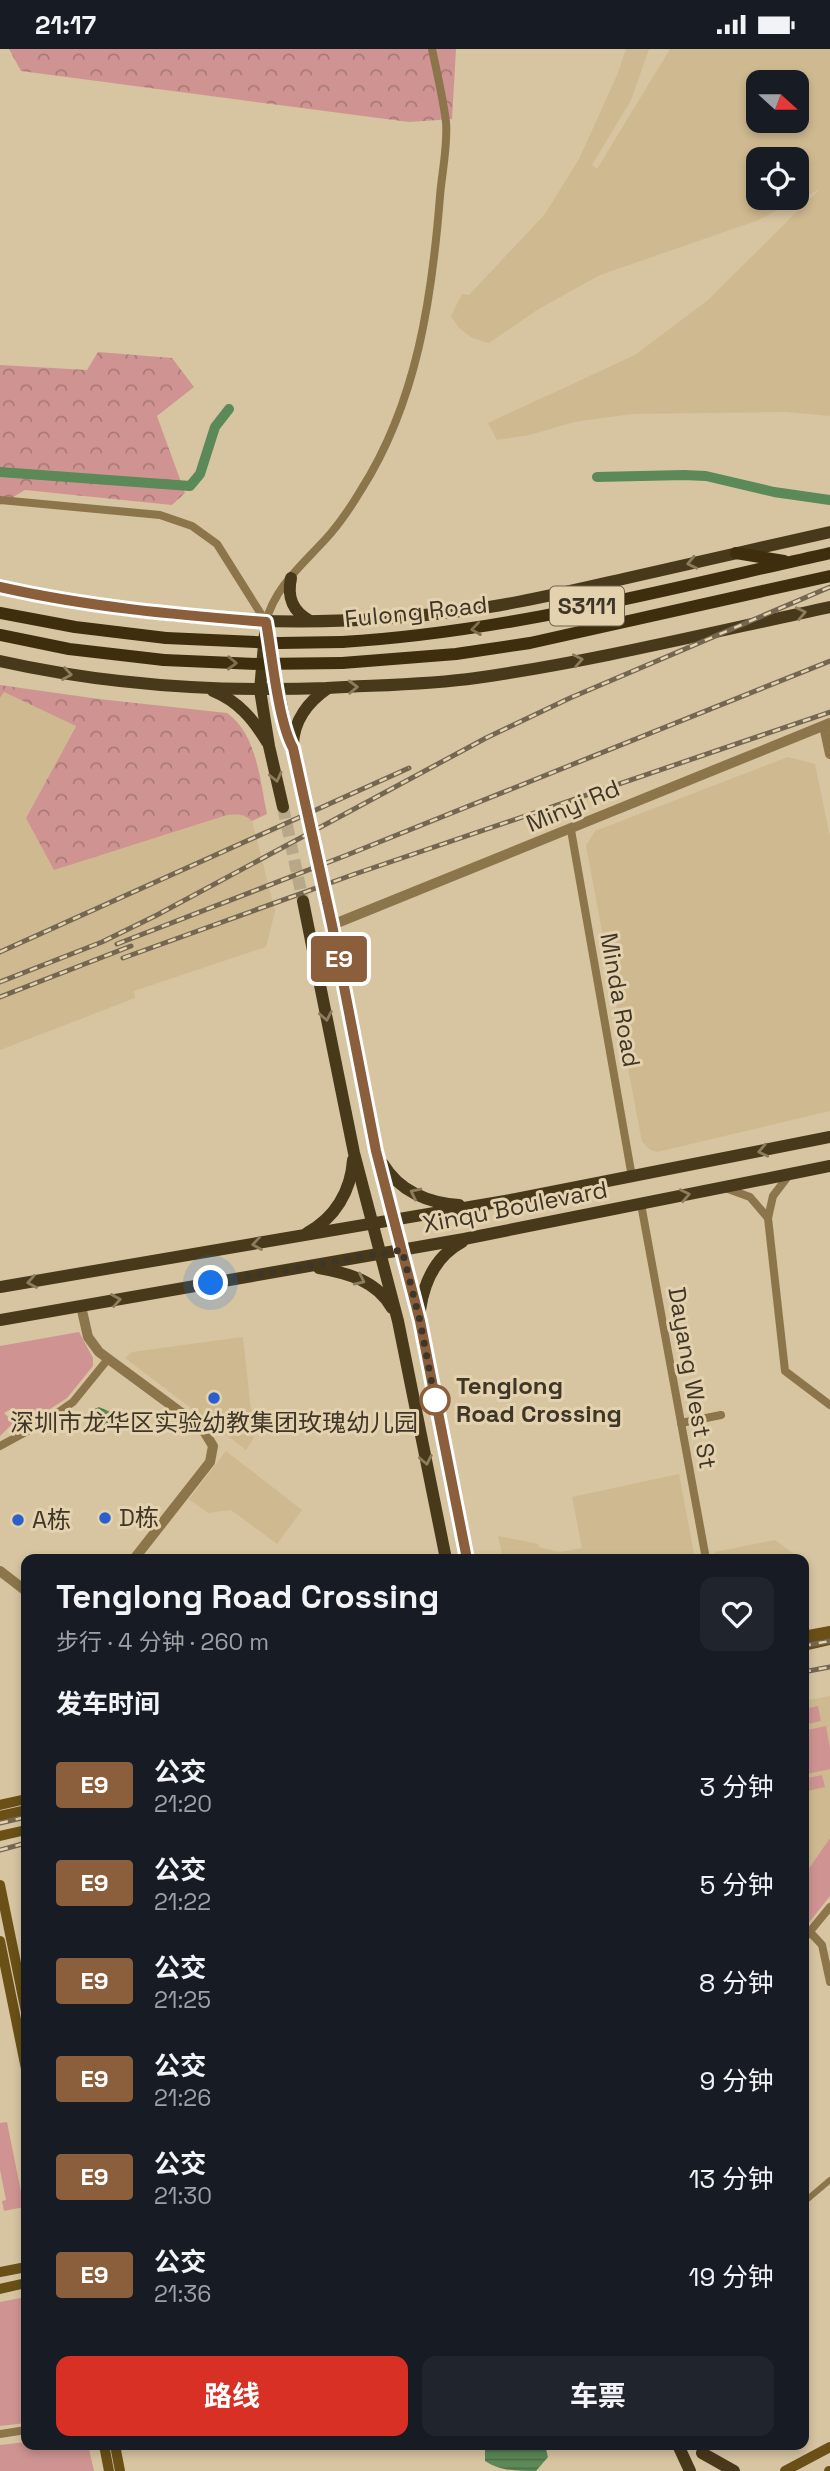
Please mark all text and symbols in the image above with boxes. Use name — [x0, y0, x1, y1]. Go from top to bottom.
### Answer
text: 21:17 — [35, 8, 96, 42]
north arrow — [746, 70, 808, 133]
map controls — [746, 70, 809, 210]
button: locate — [746, 147, 809, 210]
one-way arrow — [686, 555, 698, 570]
road number: S3111 — [550, 587, 624, 625]
street label: Fulong Road — [343, 589, 489, 634]
one-way arrow — [795, 606, 807, 621]
one-way arrow — [470, 621, 482, 636]
one-way arrow — [572, 653, 584, 668]
one-way arrow — [227, 655, 238, 670]
one-way arrow — [61, 666, 73, 681]
one-way arrow — [348, 679, 359, 695]
one-way arrow — [267, 770, 282, 782]
street label: Minyi Rd — [521, 772, 624, 839]
street label: Minda Road — [593, 930, 648, 1069]
line badge: E9 — [308, 936, 370, 982]
text: E9 — [325, 943, 353, 974]
one-way arrow — [318, 1010, 333, 1022]
one-way arrow — [757, 1143, 769, 1158]
street label: Xinqu Boulevard — [420, 1173, 610, 1240]
one-way arrow — [410, 1188, 422, 1202]
one-way arrow — [679, 1189, 691, 1204]
one-way arrow — [251, 1236, 263, 1251]
your location — [193, 1265, 228, 1300]
one-way arrow — [353, 1272, 365, 1286]
one-way arrow — [26, 1274, 38, 1289]
street label: Dayang West St — [661, 1285, 724, 1471]
one-way arrow — [110, 1293, 121, 1308]
place label: Tenglong Road Crossing — [456, 1370, 622, 1429]
marker: Tenglong Road Crossing — [420, 1385, 450, 1415]
marker: 深圳市龙华区实验幼教集团玫瑰幼儿园 — [206, 1390, 222, 1406]
place label: 深圳市龙华区实验幼教集团玫瑰幼儿园 — [10, 1407, 418, 1438]
one-way arrow — [418, 1454, 433, 1466]
place label: D栋 — [119, 1502, 159, 1533]
place label: A栋 — [32, 1504, 71, 1535]
marker: D栋 — [97, 1510, 113, 1526]
marker: A栋 — [10, 1512, 26, 1528]
text: Tenglong Road Crossing — [56, 1576, 439, 1618]
button: heart — [700, 1577, 774, 1651]
text: 步行 · 4 分钟 · 260 m — [56, 1627, 269, 1657]
text: 发车时间 — [56, 1687, 160, 1721]
text: 公交 — [154, 1755, 206, 1789]
text: E9 — [80, 1769, 109, 1800]
text: 3 分钟 — [700, 1770, 774, 1804]
text: 21:20 — [154, 1789, 212, 1819]
text: 公交 — [154, 1853, 206, 1887]
text: E9 — [80, 1867, 109, 1898]
text: 5 分钟 — [700, 1868, 774, 1902]
text: 21:22 — [154, 1887, 211, 1917]
text: 公交 — [154, 1951, 206, 1985]
text: E9 — [80, 1965, 109, 1996]
text: 8 分钟 — [699, 1966, 774, 2000]
text: 21:25 — [154, 1985, 211, 2015]
text: 公交 — [154, 2049, 206, 2083]
text: E9 — [80, 2063, 109, 2094]
text: 9 分钟 — [699, 2064, 774, 2098]
text: 21:26 — [154, 2083, 211, 2113]
text: 公交 — [154, 2147, 206, 2181]
text: E9 — [80, 2161, 109, 2192]
text: 13 分钟 — [689, 2162, 774, 2196]
text: 21:30 — [154, 2181, 212, 2211]
text: 公交 — [154, 2245, 206, 2279]
text: E9 — [80, 2259, 109, 2290]
text: 19 分钟 — [689, 2260, 774, 2294]
text: 21:36 — [154, 2279, 211, 2309]
button: 路线 — [56, 2356, 408, 2436]
button: 车票 — [422, 2356, 774, 2436]

